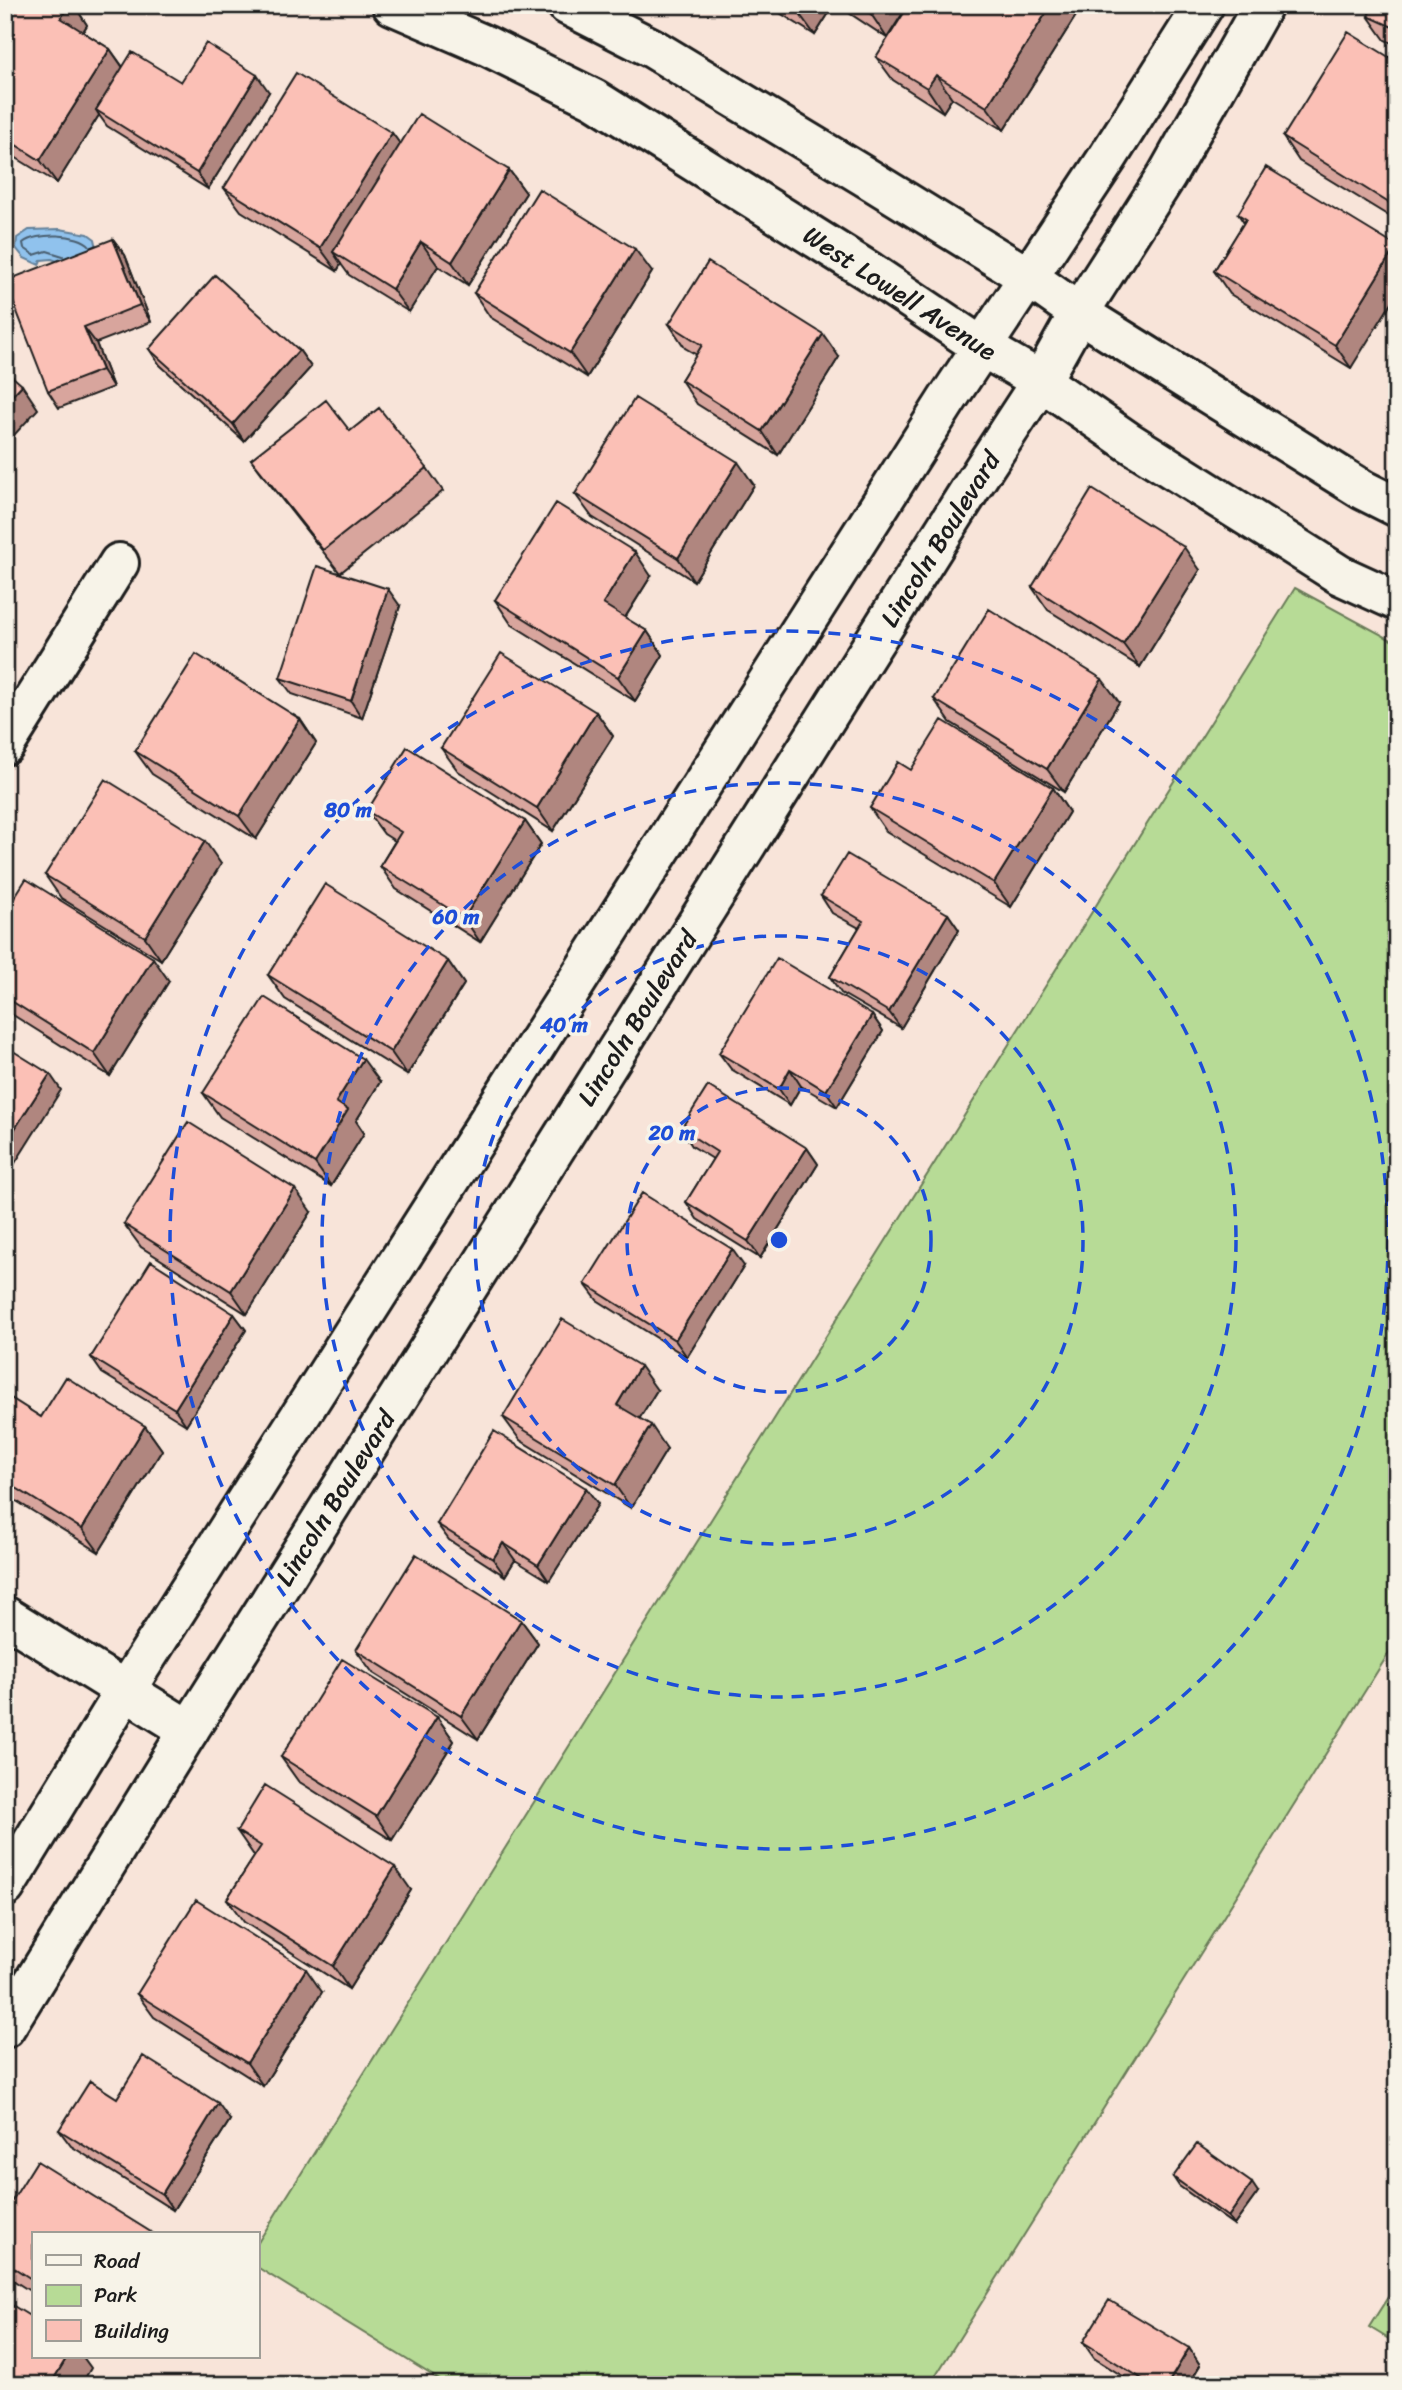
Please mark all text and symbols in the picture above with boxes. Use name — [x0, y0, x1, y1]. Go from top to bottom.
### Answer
street label: West Lowell Avenue — [794, 213, 1007, 373]
street label: Lincoln Boulevard — [867, 440, 1014, 636]
text: 80 m — [323, 791, 373, 829]
text: 60 m — [432, 898, 480, 936]
street label: Lincoln Boulevard — [564, 919, 711, 1115]
text: 40 m — [539, 1006, 589, 1044]
text: 20 m — [648, 1114, 696, 1152]
centre of rings — [767, 1228, 791, 1252]
street label: Lincoln Boulevard — [262, 1399, 409, 1595]
legend — [32, 2232, 259, 2358]
text: Road — [94, 2242, 141, 2280]
text: Park — [94, 2276, 137, 2314]
text: Building — [94, 2312, 170, 2350]

